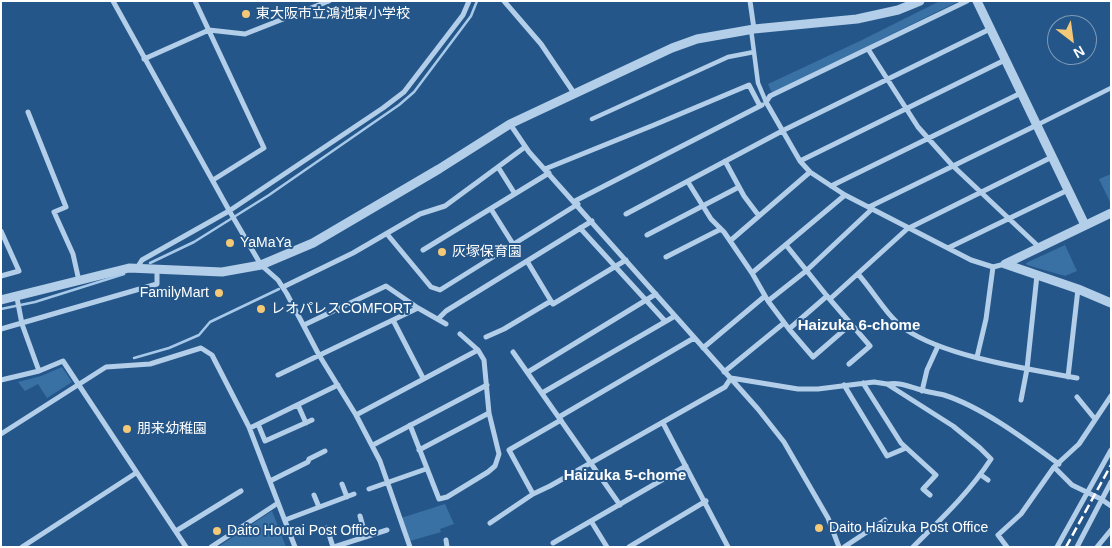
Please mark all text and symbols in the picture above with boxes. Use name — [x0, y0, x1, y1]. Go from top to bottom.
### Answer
place label: 東大阪市立鴻池東小学校 — [256, 6, 410, 22]
marker: 東大阪市立鴻池東小学校 — [240, 8, 252, 20]
north arrow — [1047, 15, 1097, 65]
text: N — [1071, 43, 1087, 62]
place label: YaMaYa — [240, 235, 292, 251]
marker: YaMaYa — [224, 237, 236, 249]
place label: 灰塚保育園 — [452, 244, 522, 260]
marker: 灰塚保育園 — [436, 246, 448, 258]
place label: FamilyMart — [140, 285, 209, 301]
marker: FamilyMart — [213, 287, 225, 299]
place label: レオパレスCOMFORT — [271, 301, 412, 317]
marker: レオパレスCOMFORT — [255, 303, 267, 315]
district label: Haizuka 6-chome — [798, 317, 920, 335]
place label: 朋来幼稚園 — [137, 421, 207, 437]
marker: 朋来幼稚園 — [121, 423, 133, 435]
district label: Haizuka 5-chome — [564, 467, 686, 485]
place label: Daito Haizuka Post Office — [829, 520, 988, 536]
marker: Daito Haizuka Post Office — [813, 522, 825, 534]
place label: Daito Hourai Post Office — [227, 523, 377, 539]
marker: Daito Hourai Post Office — [211, 525, 223, 537]

